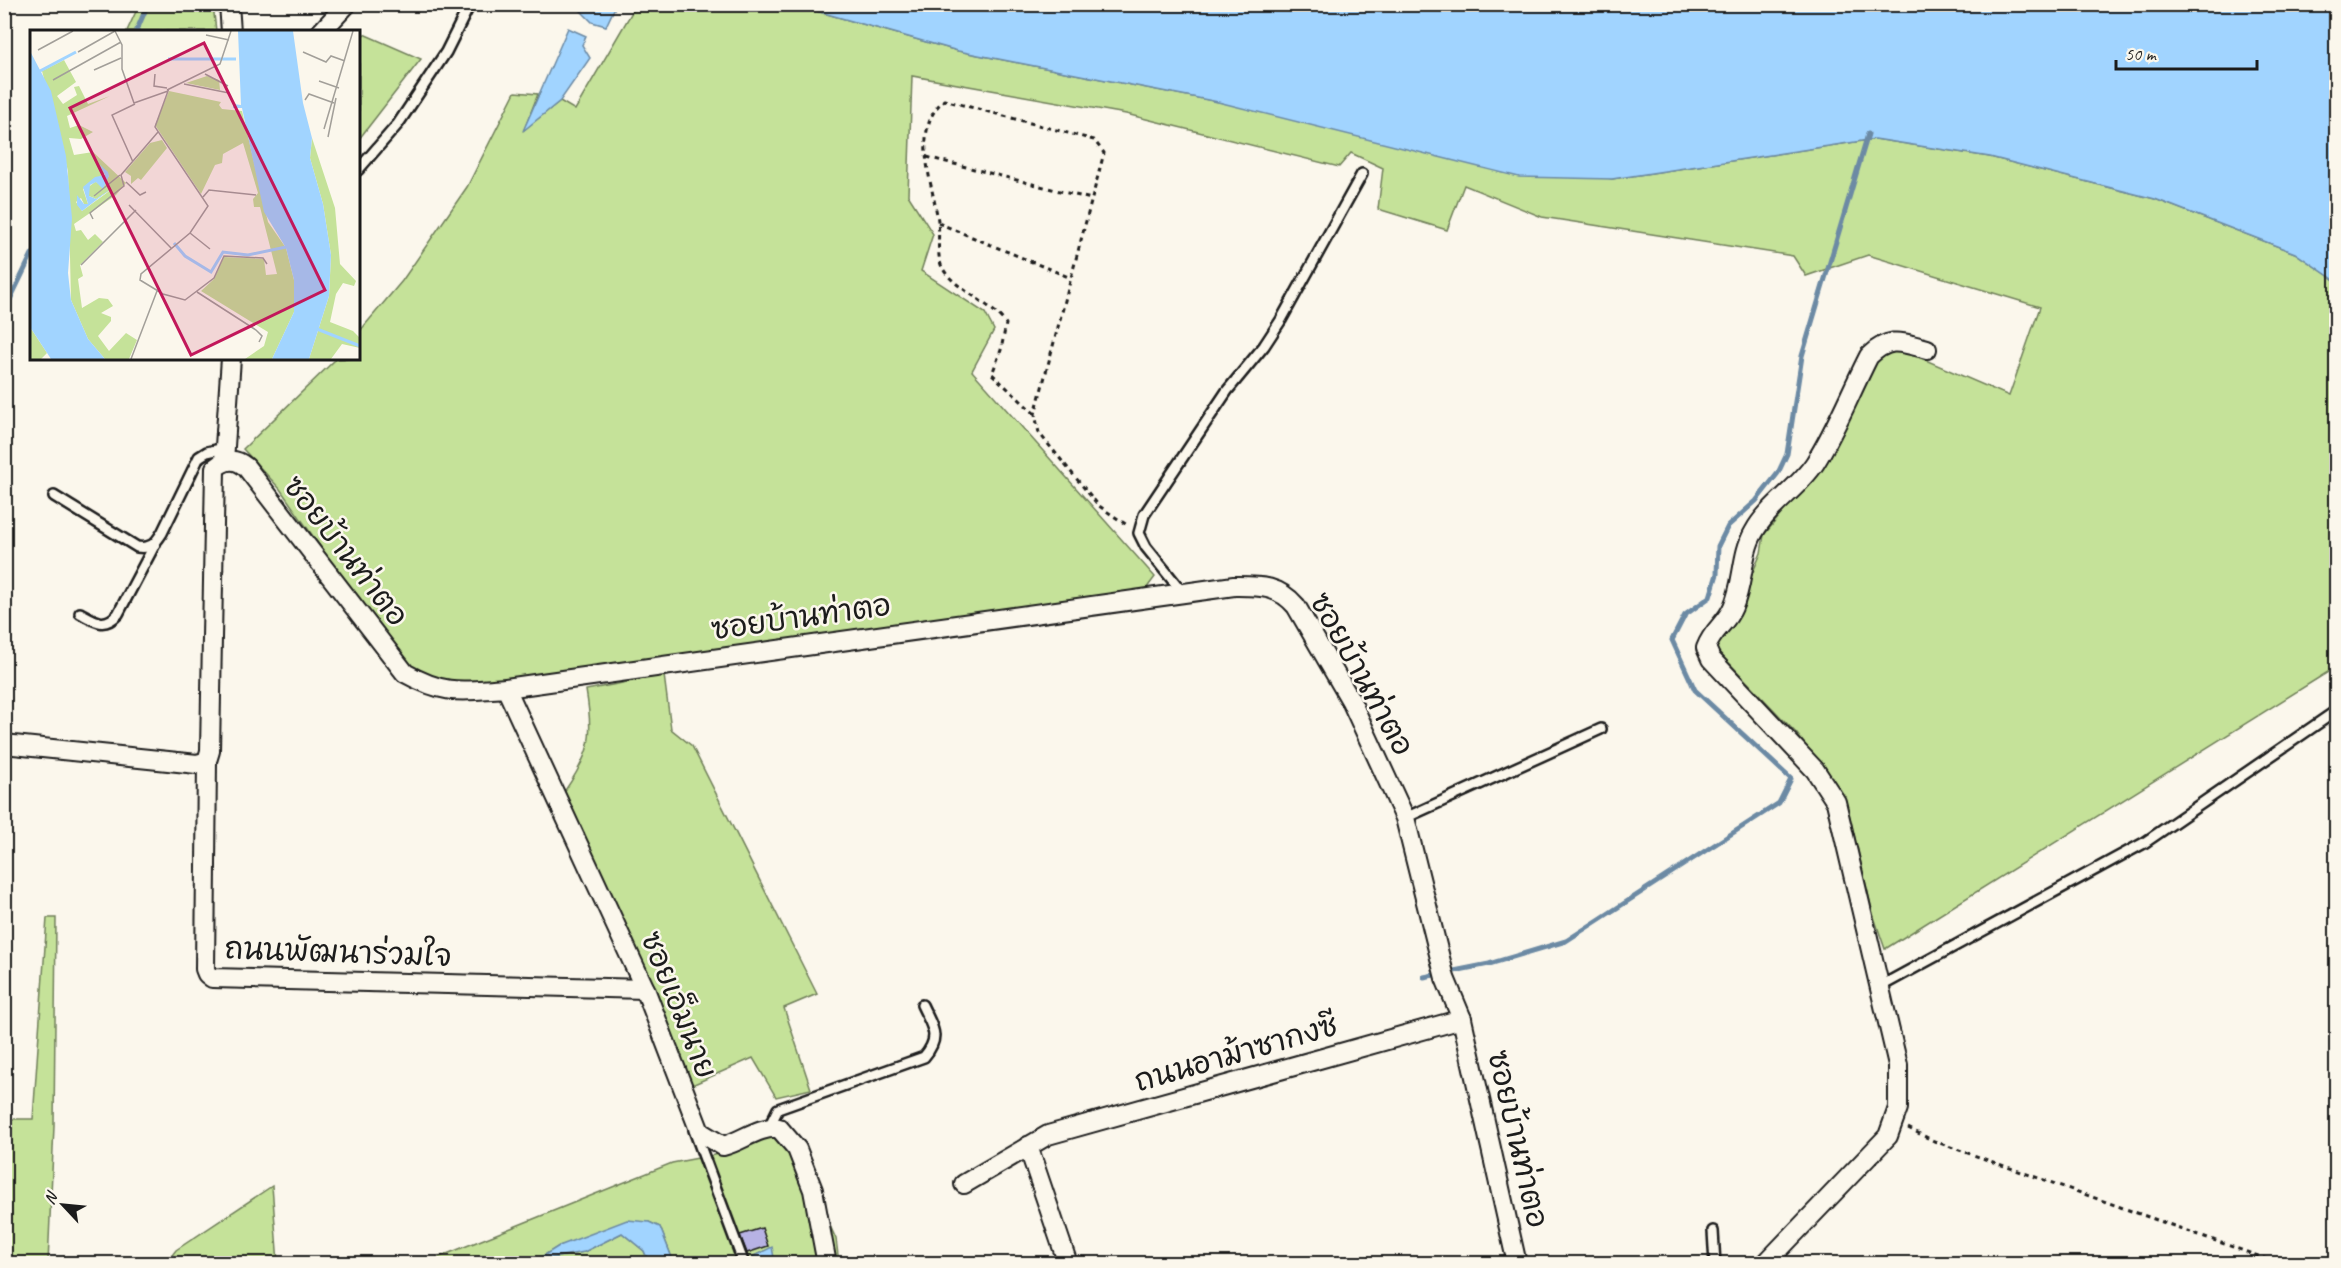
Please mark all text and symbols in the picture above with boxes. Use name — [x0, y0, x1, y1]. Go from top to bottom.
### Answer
inset map — [30, 30, 360, 360]
scale bar — [2116, 33, 2257, 71]
text: 50 m — [2125, 43, 2158, 65]
street label: ซอยบ้านท่าตอ — [275, 467, 418, 634]
street label: ซอยบ้านท่าตอ — [709, 585, 893, 648]
street label: ซอยบ้านท่าตอ — [1301, 585, 1423, 762]
street label: ซอยเอ็มนาย — [632, 925, 728, 1084]
street label: ถนนพัฒนาร่วมใจ — [224, 928, 452, 975]
street label: ถนนอาม้าซากงซี — [1130, 1006, 1342, 1100]
street label: ซอยบ้านท่าตอ — [1479, 1046, 1558, 1232]
north arrow — [33, 1175, 93, 1235]
text: N — [39, 1187, 63, 1208]

